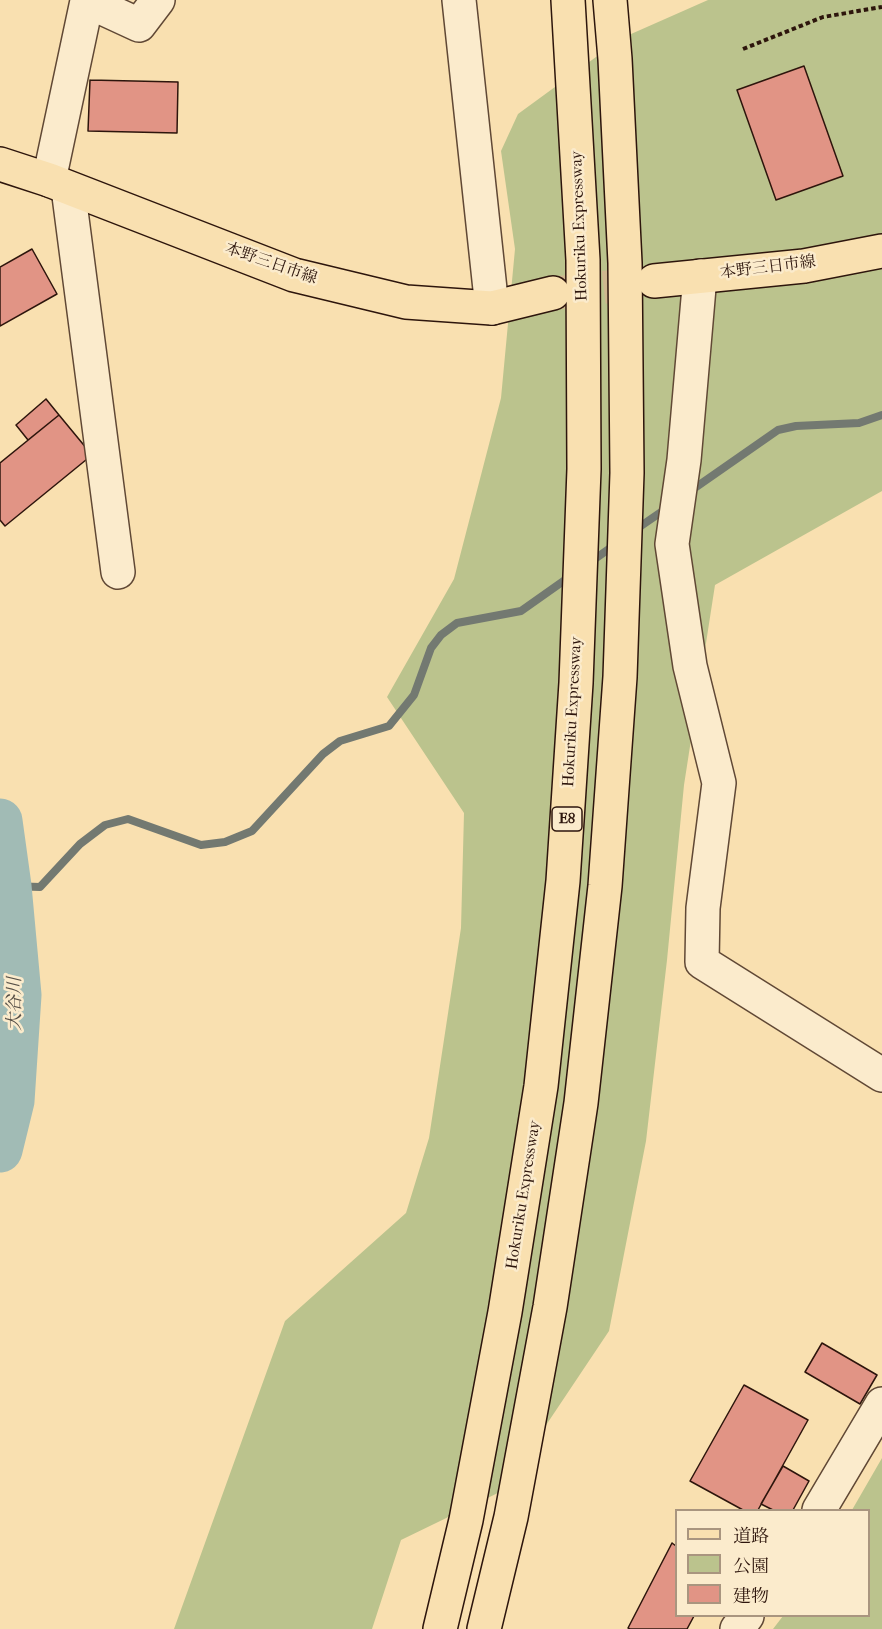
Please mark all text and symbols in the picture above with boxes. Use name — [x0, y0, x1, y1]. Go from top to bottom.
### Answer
street label: Hokuriku Expressway — [568, 150, 592, 302]
street label: 本野三日市線 — [222, 239, 320, 289]
street label: 本野三日市線 — [719, 253, 817, 283]
street label: Hokuriku Expressway — [559, 636, 587, 788]
road number: E8 — [552, 807, 582, 831]
water label: 大谷川 — [5, 977, 27, 1031]
street label: Hokuriku Expressway — [503, 1119, 545, 1271]
legend — [675, 1509, 870, 1617]
text: 道路 — [733, 1526, 769, 1547]
text: 公園 — [733, 1556, 769, 1577]
text: 建物 — [733, 1586, 769, 1607]

